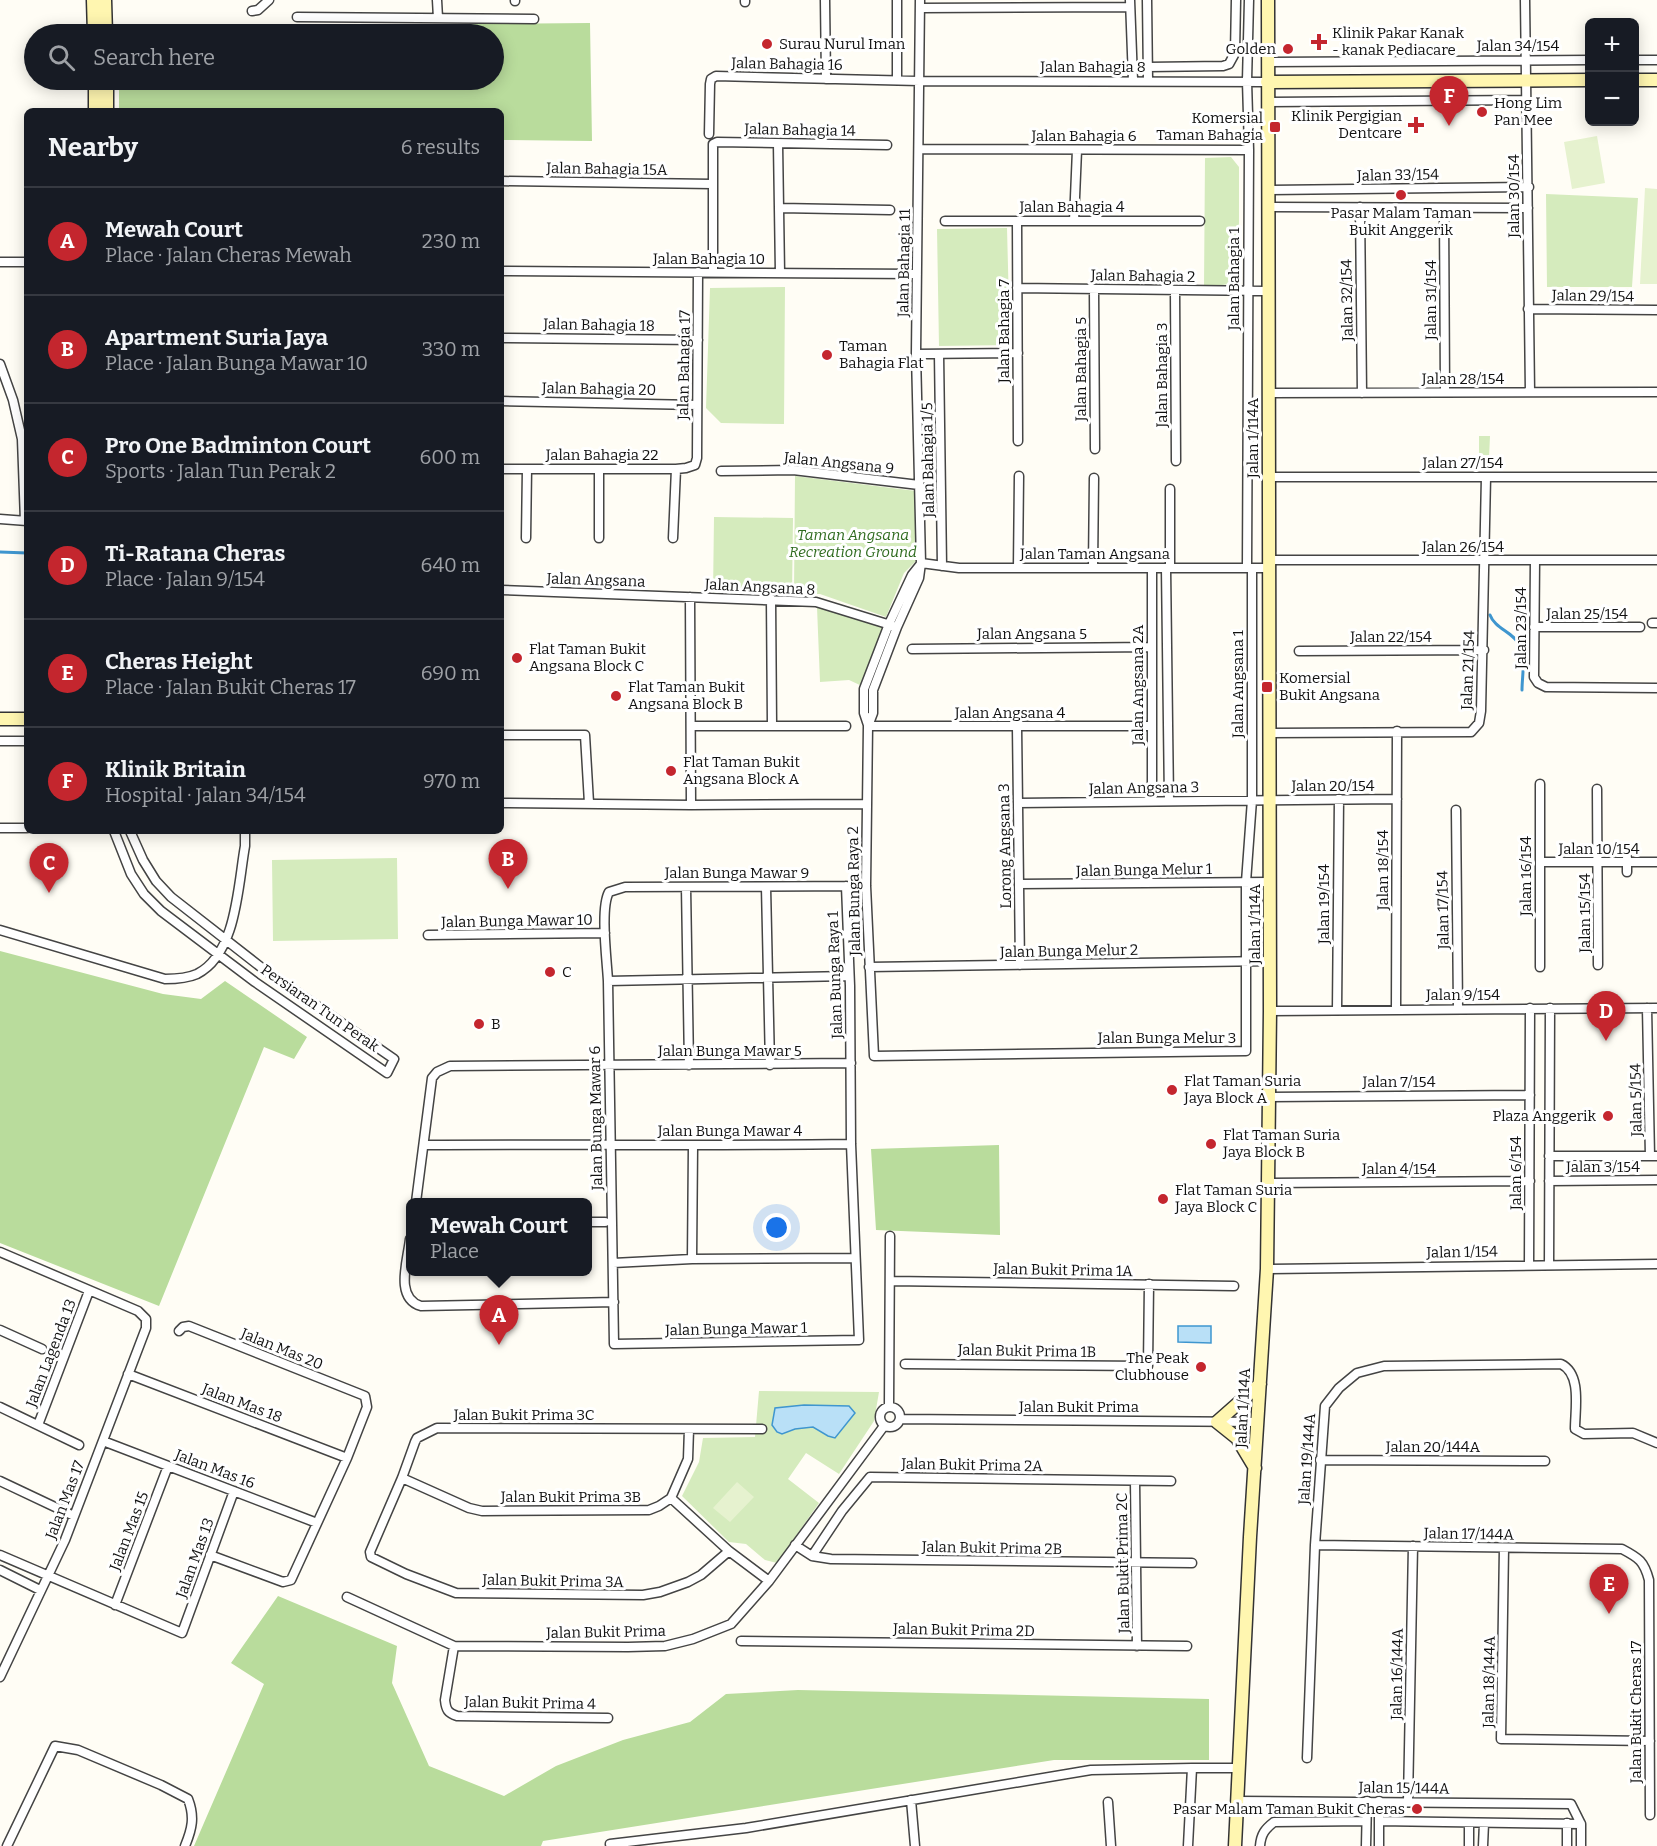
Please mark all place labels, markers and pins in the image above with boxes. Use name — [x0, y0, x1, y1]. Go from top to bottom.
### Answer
place label: Klinik Pakar Kanak - kanak Pediacare — [1332, 24, 1464, 59]
marker: Klinik Pakar Kanak - kanak Pediacare — [1310, 33, 1328, 51]
place label: Surau Nurul Iman — [779, 35, 906, 53]
marker: Surau Nurul Iman — [760, 37, 774, 51]
place label: Golden — [1225, 40, 1277, 58]
marker: Golden — [1281, 42, 1295, 56]
pin: F — [1430, 76, 1468, 126]
place label: Hong Lim Pan Mee — [1494, 94, 1563, 129]
marker: Hong Lim Pan Mee — [1475, 105, 1489, 119]
place label: Klinik Pergigian Dentcare — [1291, 107, 1402, 142]
place label: Komersial Taman Bahagia — [1156, 109, 1263, 144]
marker: Klinik Pergigian Dentcare — [1407, 116, 1425, 134]
marker: Komersial Taman Bahagia — [1268, 120, 1282, 134]
marker: Pasar Malam Taman Bukit Anggerik — [1394, 188, 1408, 202]
place label: Pasar Malam Taman Bukit Anggerik — [1331, 204, 1472, 239]
place label: Taman Bahagia Flat — [839, 337, 924, 372]
marker: Taman Bahagia Flat — [820, 348, 834, 362]
place label: Flat Taman Bukit Angsana Block C — [529, 640, 647, 675]
marker: Flat Taman Bukit Angsana Block C — [510, 651, 524, 665]
place label: Komersial Bukit Angsana — [1279, 669, 1380, 704]
place label: Flat Taman Bukit Angsana Block B — [628, 678, 746, 713]
marker: Komersial Bukit Angsana — [1260, 680, 1274, 694]
marker: Flat Taman Bukit Angsana Block B — [609, 689, 623, 703]
place label: Flat Taman Bukit Angsana Block A — [683, 753, 801, 788]
marker: Flat Taman Bukit Angsana Block A — [664, 764, 678, 778]
pin: B — [488, 840, 528, 889]
pin: C — [29, 844, 68, 893]
place label: C — [562, 963, 572, 981]
marker: C — [543, 965, 557, 979]
pin: D — [1586, 992, 1626, 1041]
place label: B — [491, 1015, 501, 1033]
marker: B — [472, 1017, 486, 1031]
place label: Flat Taman Suria Jaya Block A — [1183, 1072, 1301, 1107]
marker: Flat Taman Suria Jaya Block A — [1165, 1083, 1179, 1097]
place label: Plaza Anggerik — [1492, 1107, 1596, 1125]
marker: Plaza Anggerik — [1601, 1109, 1615, 1123]
place label: Flat Taman Suria Jaya Block B — [1222, 1126, 1340, 1161]
marker: Flat Taman Suria Jaya Block B — [1204, 1137, 1218, 1151]
place label: Flat Taman Suria Jaya Block C — [1174, 1181, 1292, 1216]
marker: Flat Taman Suria Jaya Block C — [1156, 1192, 1170, 1206]
pin: A — [480, 1296, 518, 1345]
place label: The Peak Clubhouse — [1115, 1349, 1189, 1384]
marker: The Peak Clubhouse — [1194, 1360, 1208, 1374]
pin: E — [1590, 1564, 1628, 1614]
place label: Pasar Malam Taman Bukit Cheras — [1173, 1800, 1405, 1818]
marker: Pasar Malam Taman Bukit Cheras — [1410, 1802, 1424, 1816]

